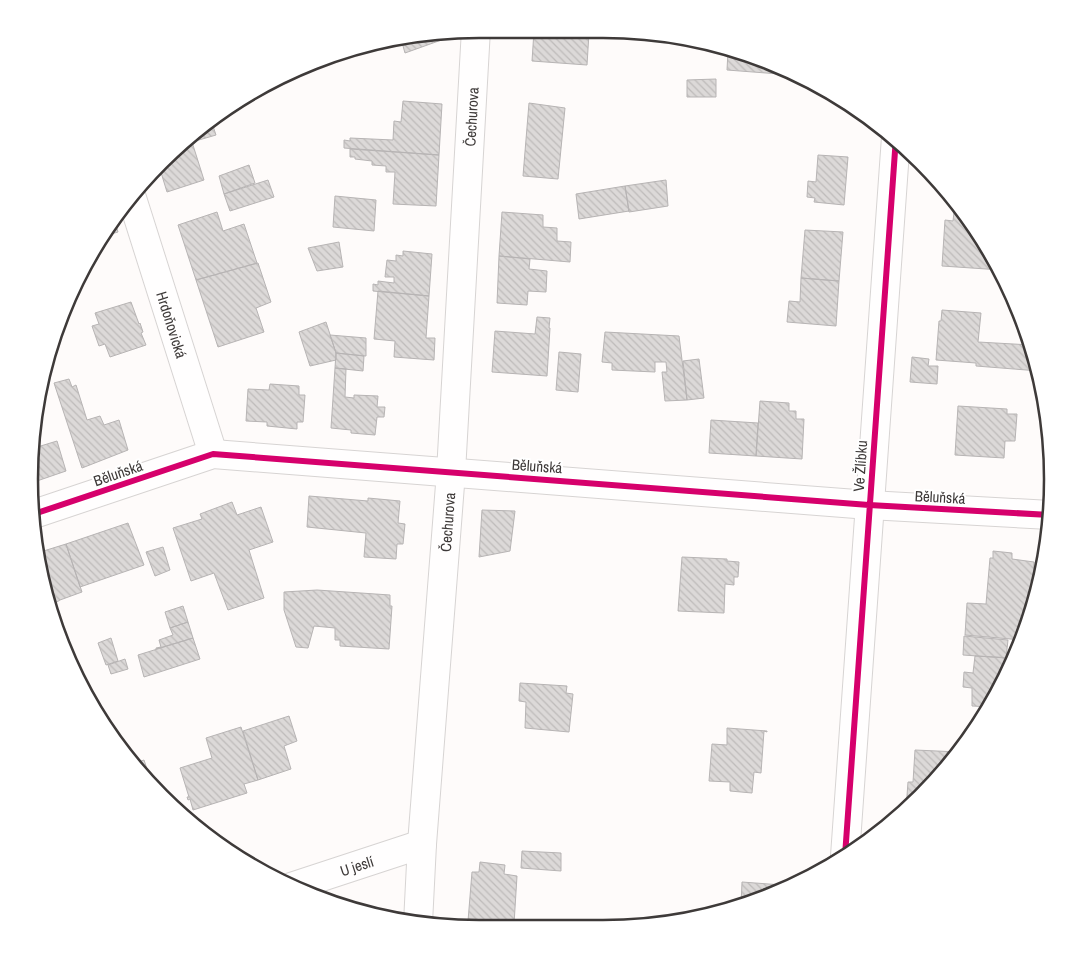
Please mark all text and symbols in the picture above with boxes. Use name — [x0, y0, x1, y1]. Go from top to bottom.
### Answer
street label: Čechurova — [459, 86, 483, 147]
street label: Hrdoňovická — [152, 289, 193, 361]
street label: Ve Žlíbku — [848, 440, 872, 492]
street label: Běluňská — [511, 454, 563, 478]
street label: Běluňská — [91, 455, 145, 491]
street label: Běluňská — [914, 485, 966, 509]
street label: Čechurova — [434, 491, 460, 553]
street label: U jeslí — [337, 850, 377, 881]

